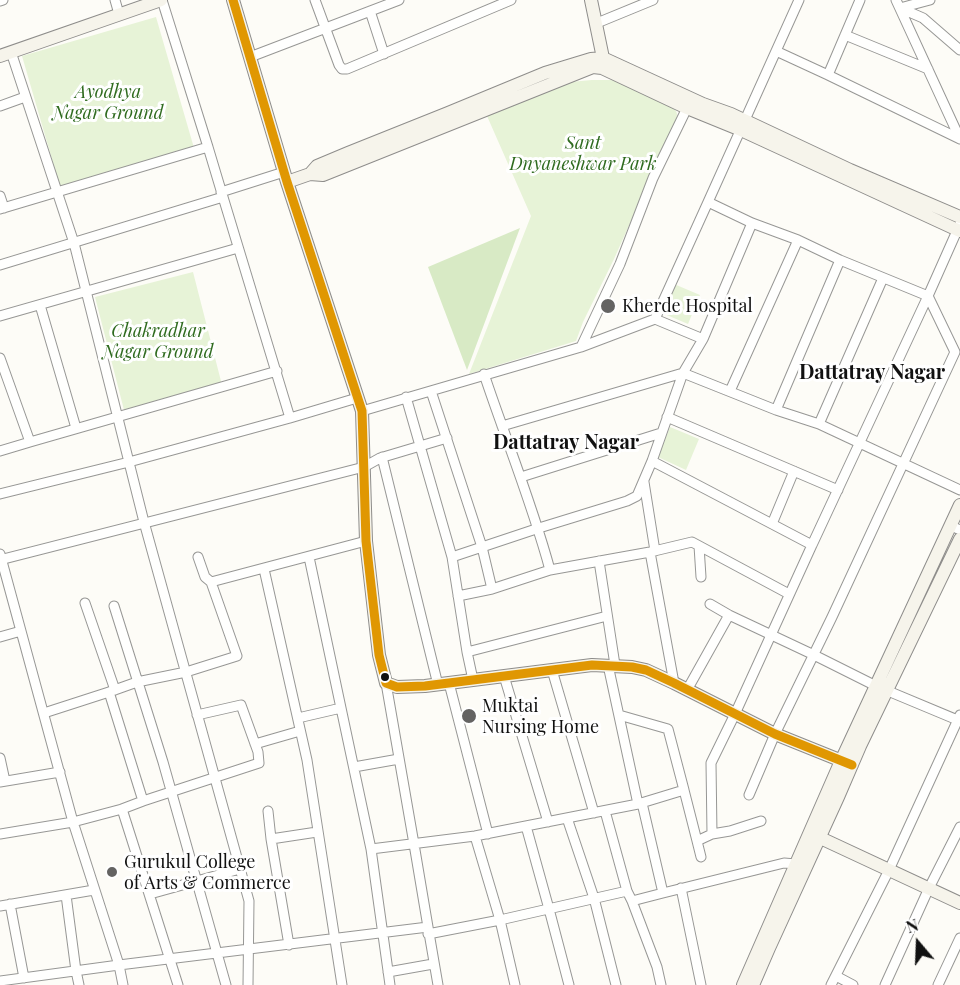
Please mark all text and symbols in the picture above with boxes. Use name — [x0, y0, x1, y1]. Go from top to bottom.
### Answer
park label: Ayodhya Nagar Ground — [52, 81, 164, 124]
park label: Sant Dnyaneshwar Park — [510, 132, 656, 174]
place label: Kherde Hospital — [622, 295, 753, 317]
marker: Kherde Hospital — [599, 297, 617, 315]
park label: Chakradhar Nagar Ground — [102, 320, 214, 362]
district label: Dattatray Nagar — [799, 361, 945, 385]
district label: Dattatray Nagar — [493, 431, 639, 455]
unlabelled marker — [379, 671, 391, 683]
place label: Muktai Nursing Home — [482, 695, 599, 738]
marker: Muktai Nursing Home — [460, 707, 478, 725]
place label: Gurukul College of Arts & Commerce — [124, 851, 291, 894]
marker: Gurukul College of Arts & Commerce — [105, 865, 119, 879]
north arrow — [888, 913, 948, 973]
text: N — [903, 914, 921, 937]

